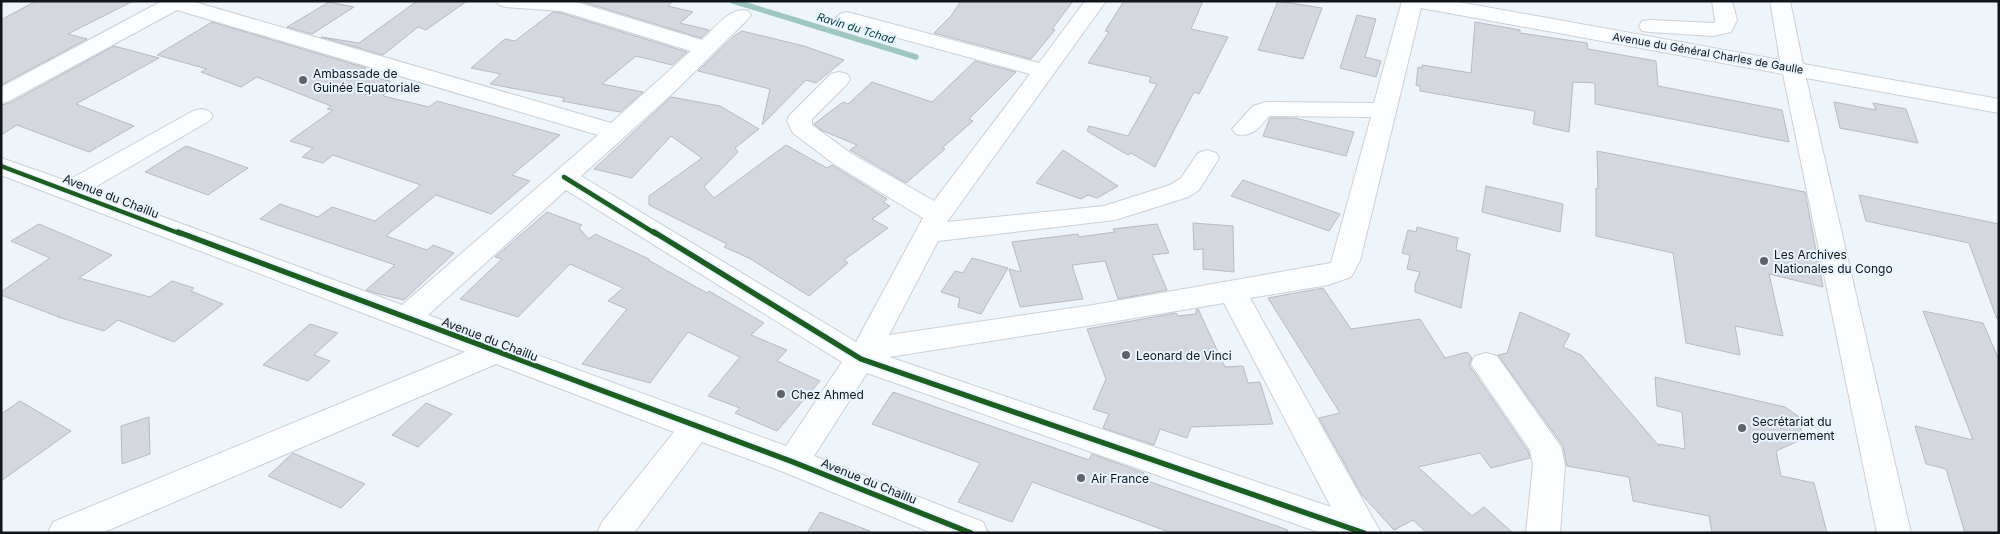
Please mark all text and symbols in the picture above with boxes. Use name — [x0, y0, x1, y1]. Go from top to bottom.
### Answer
water label: Ravin du Tchad — [815, 9, 897, 47]
street label: Avenue du Général Charles de Gaulle — [1611, 29, 1805, 77]
place label: Ambassade de Guinée Equatoriale — [313, 66, 420, 95]
marker: Ambassade de Guinée Equatoriale — [297, 74, 309, 86]
street label: Avenue du Chaillu — [61, 171, 161, 221]
place label: Les Archives Nationales du Congo — [1774, 247, 1893, 276]
marker: Les Archives Nationales du Congo — [1758, 255, 1770, 267]
street label: Avenue du Chaillu — [440, 314, 540, 364]
place label: Leonard de Vinci — [1136, 348, 1232, 363]
marker: Leonard de Vinci — [1120, 349, 1132, 361]
place label: Chez Ahmed — [791, 387, 864, 402]
marker: Chez Ahmed — [775, 388, 787, 400]
place label: Secrétariat du gouvernement — [1752, 414, 1835, 443]
marker: Secrétariat du gouvernement — [1736, 422, 1748, 434]
street label: Avenue du Chaillu — [819, 455, 919, 507]
place label: Air France — [1091, 471, 1149, 486]
marker: Air France — [1075, 472, 1087, 484]

